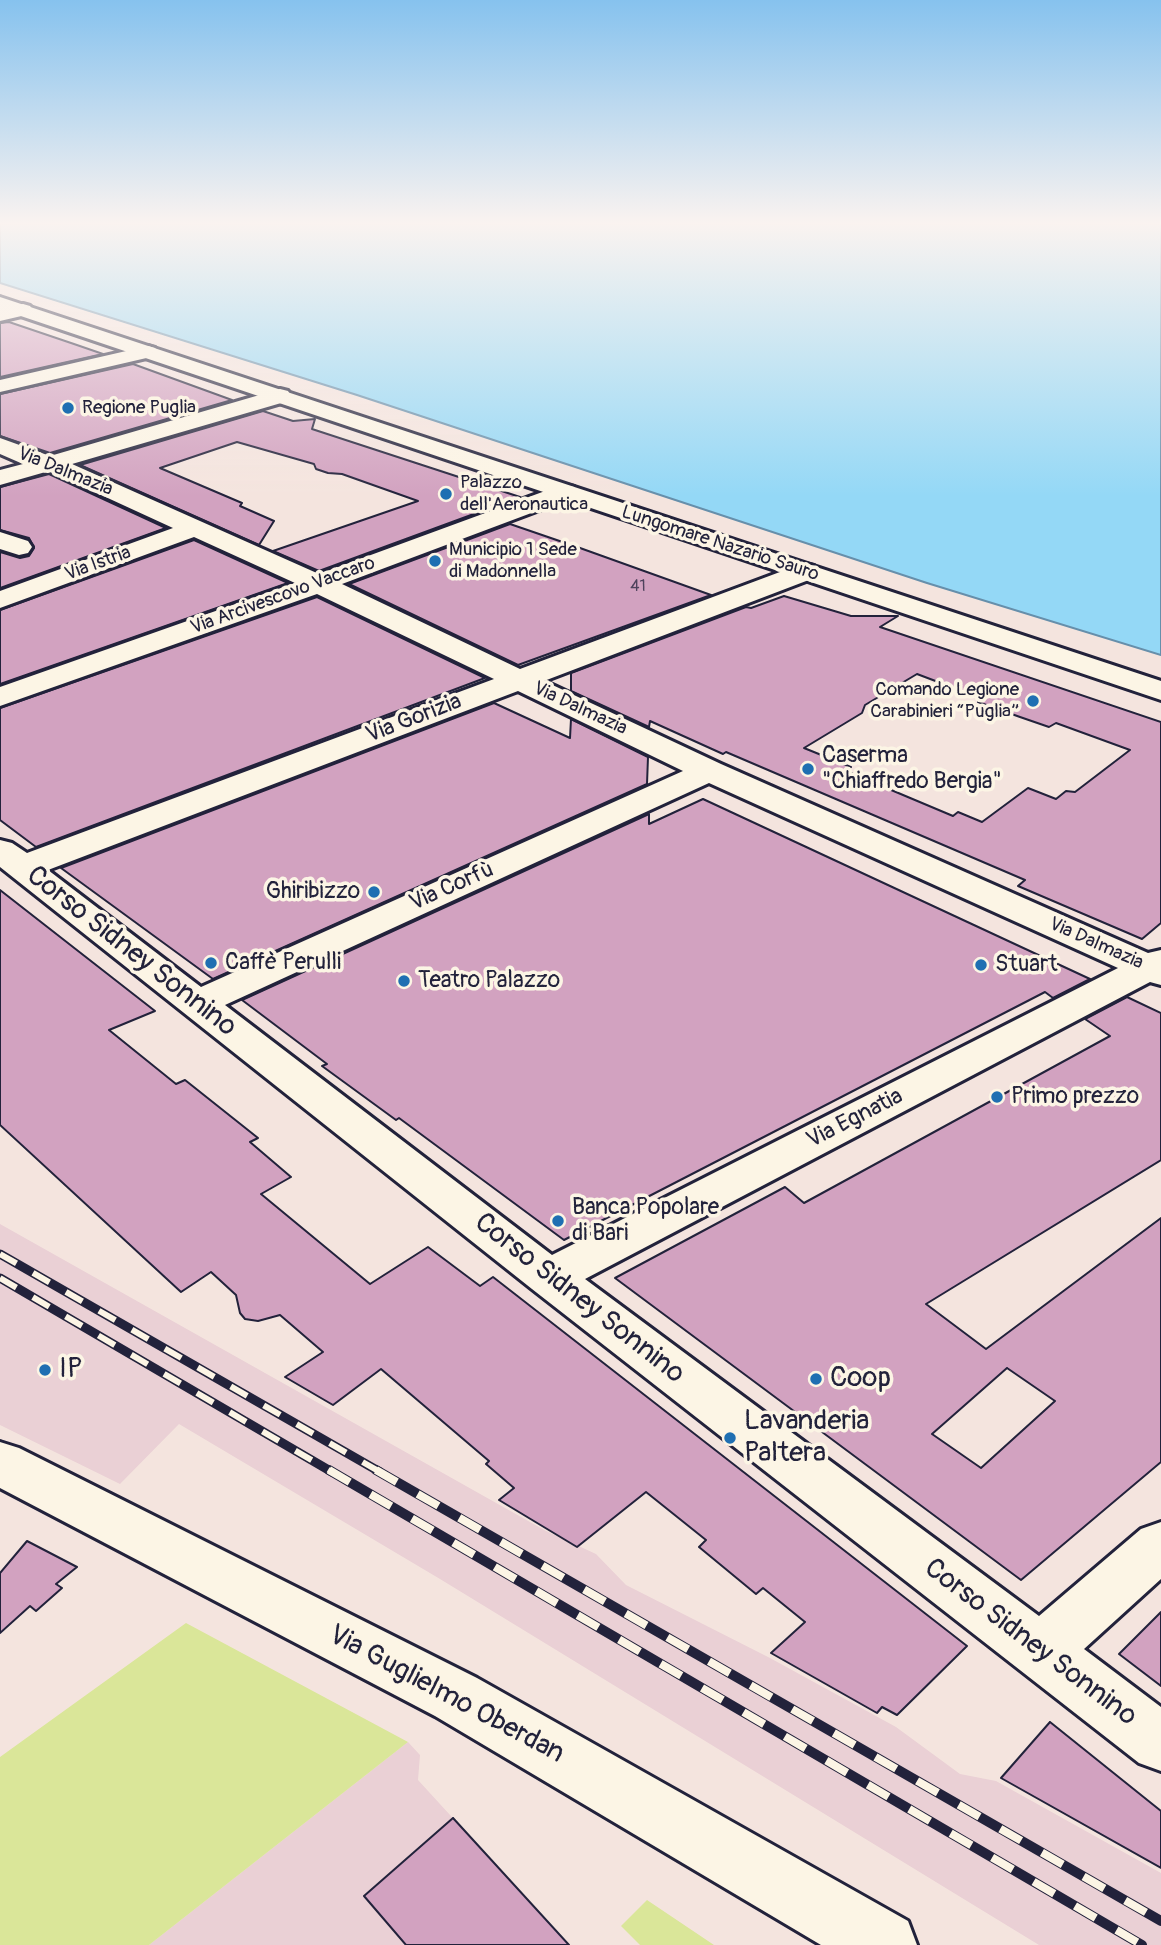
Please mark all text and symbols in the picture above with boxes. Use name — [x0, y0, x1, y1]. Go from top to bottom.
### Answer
place label: Regione Puglia — [82, 397, 196, 419]
marker: Regione Puglia — [60, 400, 76, 416]
street label: Via Dalmazia — [14, 443, 116, 501]
place label: Palazzo dell'Aeronautica — [460, 472, 588, 516]
marker: Palazzo dell'Aeronautica — [438, 486, 454, 502]
street label: Lungomare Nazario Sauro — [618, 501, 822, 587]
place label: Municipio 1 Sede di Madonnella — [449, 539, 577, 583]
street label: Via Istria — [62, 542, 134, 586]
street label: Via Arcivescovo Vaccaro — [188, 552, 378, 640]
marker: Municipio 1 Sede di Madonnella — [427, 553, 443, 569]
house number: 41 — [630, 577, 646, 597]
street label: Via Dalmazia — [529, 677, 631, 741]
place label: Comando Legione Carabinieri “Puglia” — [870, 679, 1019, 723]
street label: Via Gorizia — [362, 688, 466, 750]
marker: Comando Legione Carabinieri “Puglia” — [1025, 693, 1041, 709]
place label: Caserma "Chiaffredo Bergia" — [822, 742, 1002, 796]
marker: Caserma "Chiaffredo Bergia" — [800, 761, 816, 777]
street label: Via Corfù — [405, 856, 499, 918]
street label: Corso Sidney Sonnino — [19, 859, 243, 1045]
place label: Ghiribizzo — [266, 878, 360, 906]
marker: Ghiribizzo — [366, 884, 382, 900]
street label: Via Dalmazia — [1045, 913, 1147, 975]
place label: Caffè Perulli — [225, 949, 341, 977]
place label: Stuart — [995, 951, 1057, 979]
marker: Caffè Perulli — [203, 955, 219, 971]
marker: Stuart — [973, 957, 989, 973]
place label: Teatro Palazzo — [418, 967, 560, 995]
marker: Teatro Palazzo — [396, 973, 412, 989]
street label: Via Egnatia — [802, 1083, 908, 1155]
place label: Primo prezzo — [1011, 1083, 1139, 1111]
marker: Primo prezzo — [989, 1089, 1005, 1105]
place label: Banca Popolare di Bari — [572, 1194, 719, 1248]
street label: Corso Sidney Sonnino — [467, 1206, 691, 1392]
marker: Banca Popolare di Bari — [550, 1213, 566, 1229]
place label: IP — [59, 1353, 82, 1387]
marker: IP — [37, 1362, 53, 1378]
place label: Coop — [830, 1362, 891, 1396]
marker: Coop — [808, 1371, 824, 1387]
place label: Lavanderia Paltera — [744, 1405, 869, 1471]
marker: Lavanderia Paltera — [722, 1430, 738, 1446]
street label: Corso Sidney Sonnino — [917, 1552, 1143, 1734]
street label: Via Guglielmo Oberdan — [322, 1619, 570, 1771]

